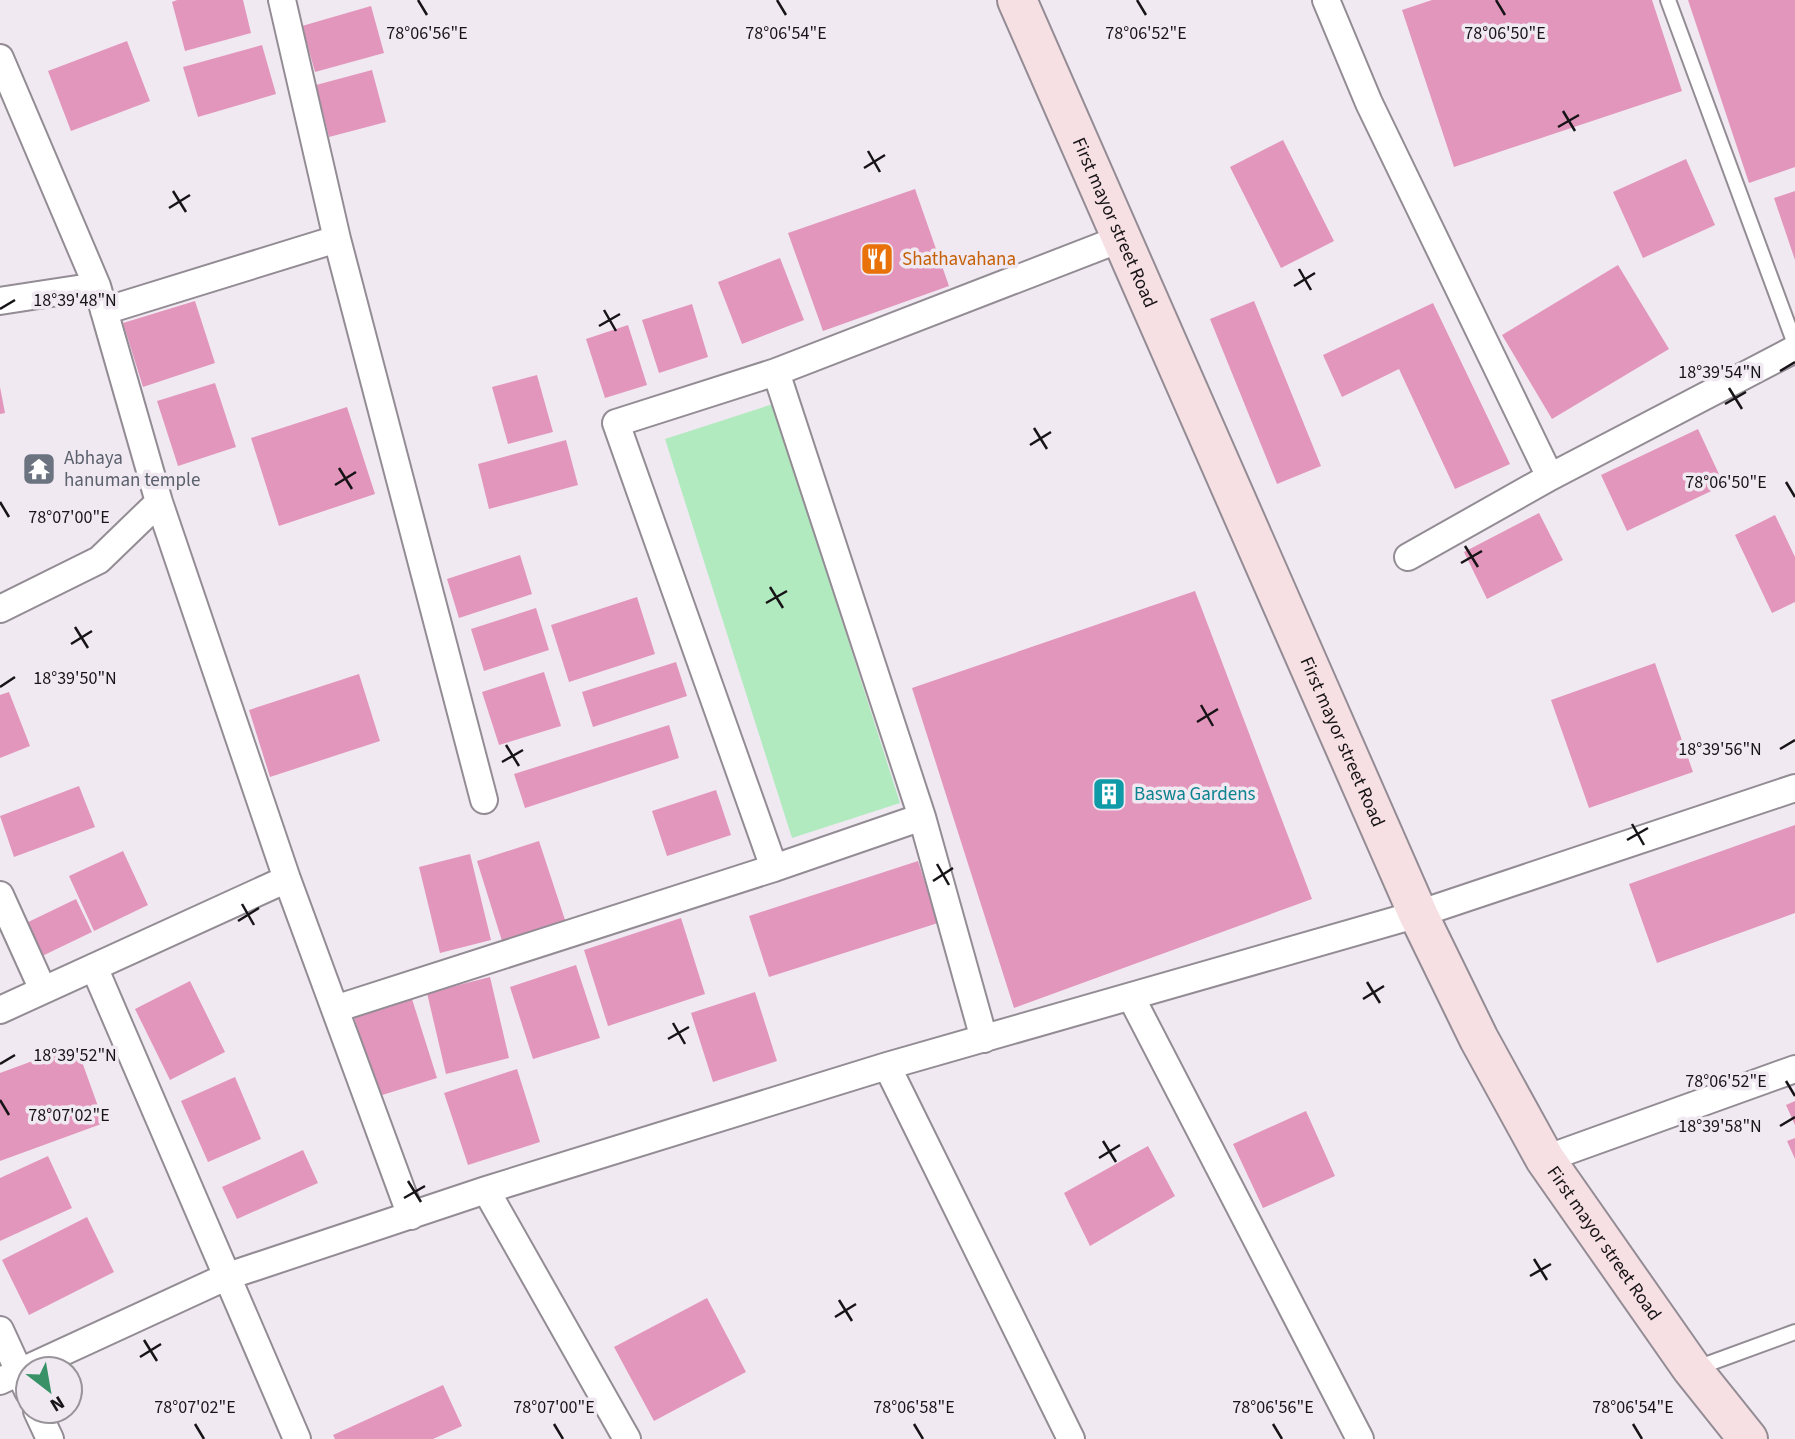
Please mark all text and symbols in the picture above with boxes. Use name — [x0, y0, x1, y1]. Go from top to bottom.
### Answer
text: 78°06'56"E — [386, 21, 468, 46]
text: 78°06'54"E — [745, 21, 827, 46]
text: 78°06'52"E — [1105, 21, 1187, 46]
text: 78°06'50"E — [1464, 21, 1546, 46]
street label: First mayor street Road — [1065, 133, 1164, 312]
restaurant icon: Shathavahana — [858, 240, 896, 278]
place label: Shathavahana — [902, 246, 1016, 273]
text: 18°39'48"N — [33, 288, 117, 313]
text: 18°39'54"N — [1678, 360, 1762, 385]
place label: Abhaya hanuman temple — [64, 445, 200, 494]
temple icon: Abhaya hanuman temple — [20, 450, 58, 488]
text: 78°06'50"E — [1685, 470, 1767, 495]
text: 78°07'00"E — [28, 505, 110, 530]
street label: First mayor street Road — [1293, 652, 1392, 831]
text: 18°39'50"N — [33, 666, 117, 691]
text: 18°39'56"N — [1678, 737, 1762, 762]
building icon: Baswa Gardens — [1090, 775, 1128, 813]
place label: Baswa Gardens — [1134, 781, 1256, 808]
text: 18°39'52"N — [33, 1043, 117, 1068]
text: 78°06'52"E — [1685, 1069, 1767, 1094]
text: 78°07'02"E — [28, 1103, 110, 1128]
text: 18°39'58"N — [1678, 1114, 1762, 1139]
street label: First mayor street Road — [1540, 1160, 1668, 1326]
north arrow — [14, 1355, 84, 1425]
text: N — [45, 1388, 69, 1418]
text: 78°07'02"E — [154, 1395, 236, 1420]
text: 78°07'00"E — [513, 1395, 595, 1420]
text: 78°06'58"E — [873, 1395, 955, 1420]
text: 78°06'56"E — [1232, 1395, 1314, 1420]
text: 78°06'54"E — [1592, 1395, 1674, 1420]

